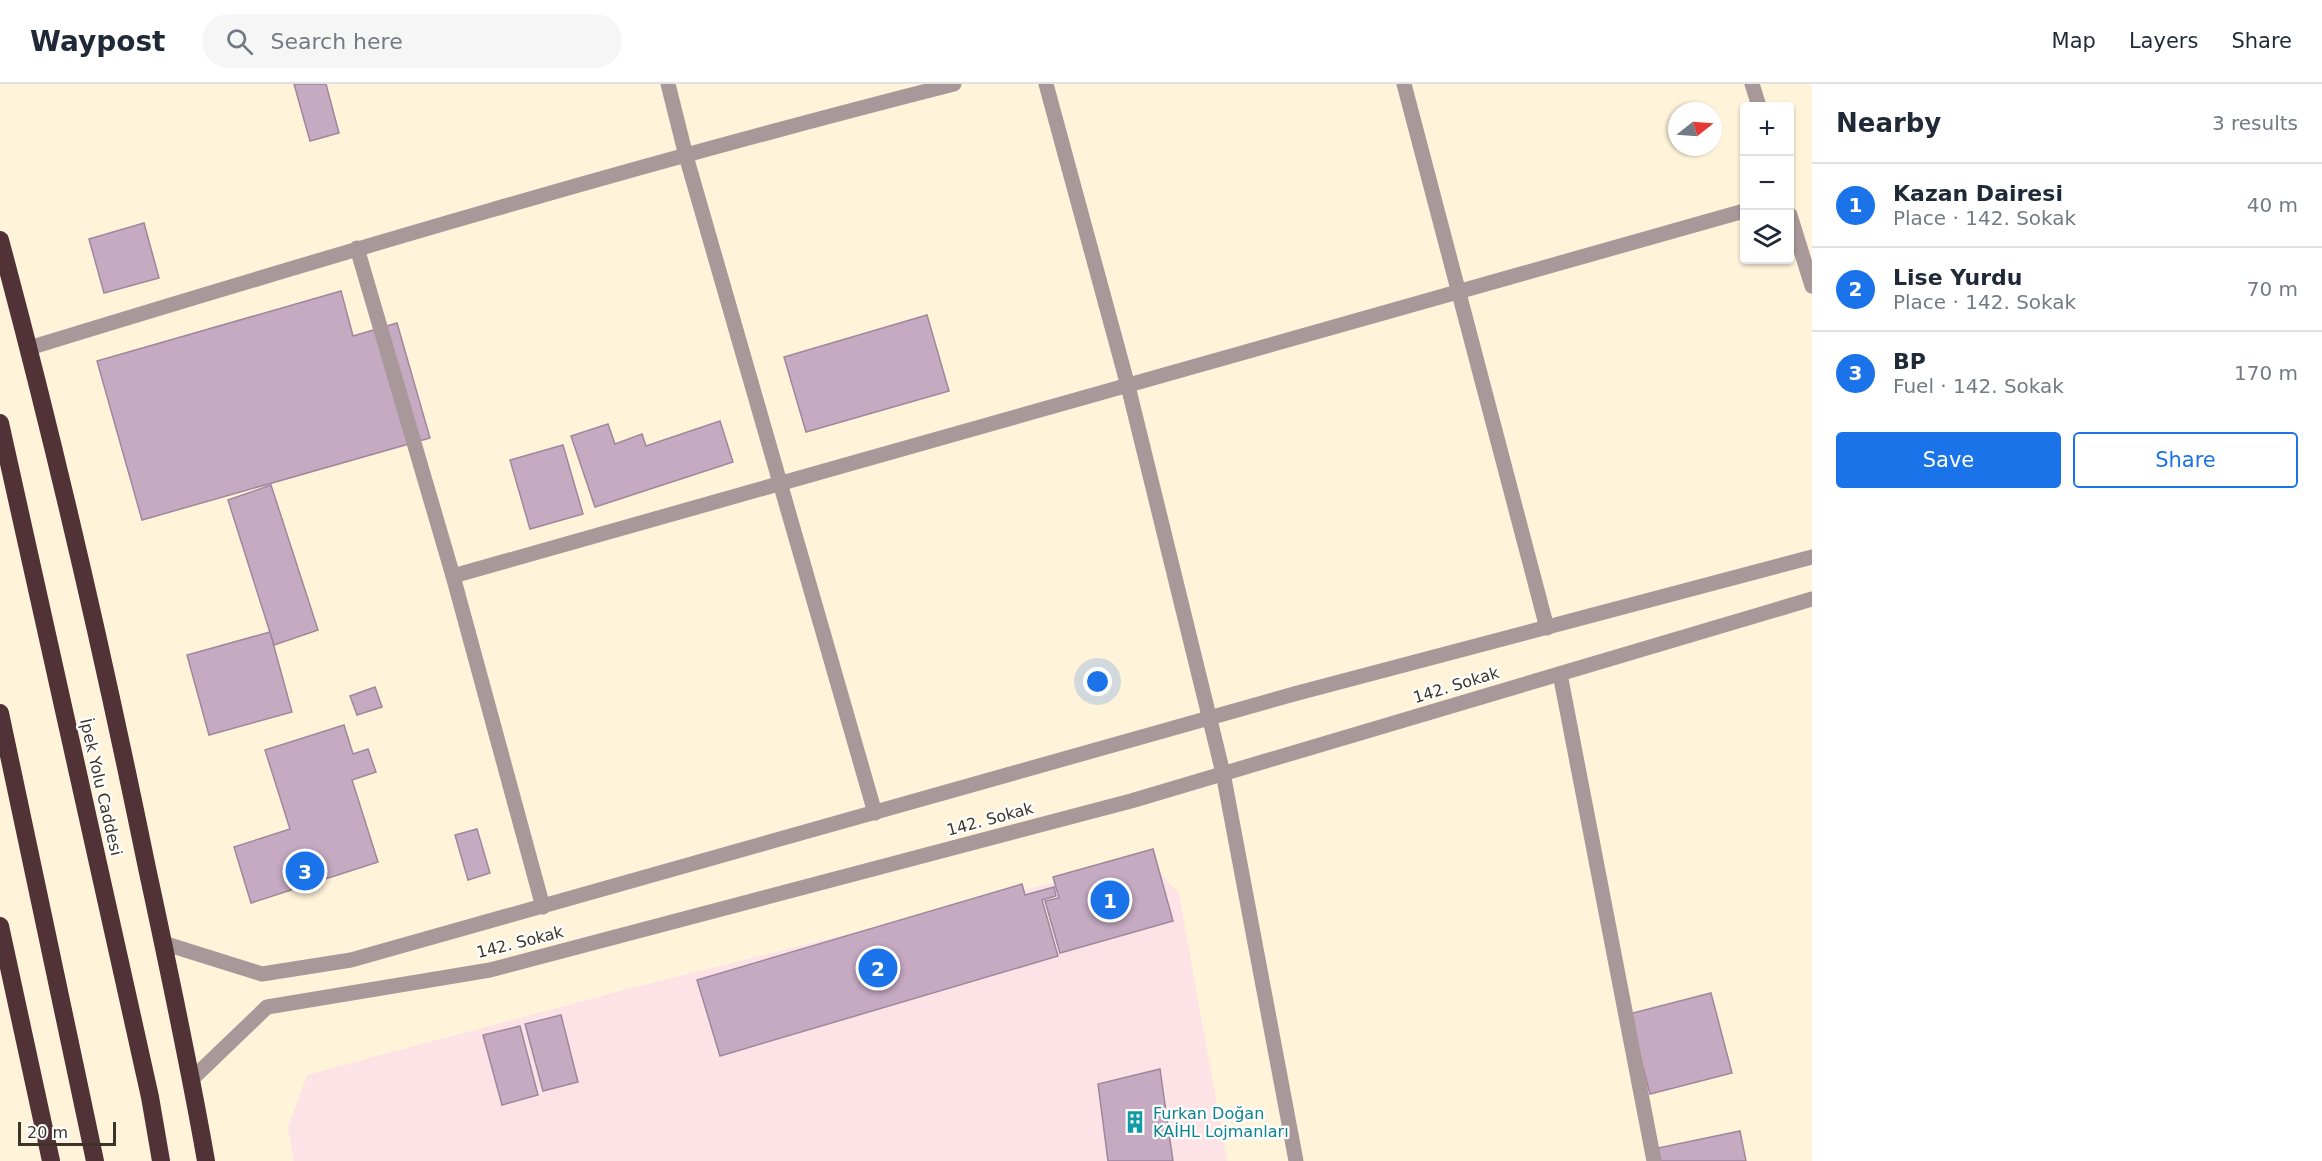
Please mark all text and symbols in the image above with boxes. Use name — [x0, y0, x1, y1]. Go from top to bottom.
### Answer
search box — [202, 14, 622, 68]
text: Waypost — [30, 25, 166, 58]
icon: search — [223, 25, 256, 58]
text: Search here — [271, 29, 403, 54]
text: Map — [2052, 29, 2096, 53]
text: Layers — [2129, 29, 2198, 53]
text: Share — [2231, 29, 2292, 53]
north arrow — [1668, 102, 1722, 156]
map controls — [1740, 102, 1794, 264]
button: + — [1740, 102, 1794, 156]
text: Nearby — [1836, 108, 1941, 138]
text: 3 results — [2212, 111, 2298, 135]
button: − — [1740, 156, 1794, 210]
text: Kazan Dairesi — [1893, 181, 2063, 206]
text: 1 — [1849, 193, 1862, 217]
text: 40 m — [2247, 193, 2298, 217]
text: Place · 142. Sokak — [1893, 206, 2076, 230]
button: layers — [1740, 210, 1794, 264]
text: Lise Yurdu — [1893, 265, 2023, 290]
text: 2 — [1849, 277, 1862, 301]
text: 70 m — [2247, 277, 2298, 301]
text: Place · 142. Sokak — [1893, 290, 2076, 314]
text: BP — [1893, 349, 1926, 374]
text: 3 — [1849, 361, 1862, 385]
text: 170 m — [2234, 361, 2298, 385]
text: Fuel · 142. Sokak — [1893, 374, 2064, 398]
button: Save — [1836, 432, 2061, 488]
button: Share — [2073, 432, 2298, 488]
street label: 142. Sokak — [1411, 663, 1502, 707]
your location — [1083, 667, 1112, 696]
street label: İpek Yolu Caddesi — [76, 717, 126, 857]
street label: 142. Sokak — [945, 798, 1036, 840]
pin: 3 — [286, 848, 324, 894]
pin: 1 — [1090, 878, 1130, 922]
street label: 142. Sokak — [475, 922, 566, 962]
pin: 2 — [858, 946, 898, 990]
place label: Furkan Doğan KAİHL Lojmanları — [1153, 1104, 1289, 1141]
building icon: Furkan Doğan KAİHL Lojmanları — [1122, 1109, 1148, 1135]
scale bar — [18, 1119, 116, 1146]
text: 20 m — [27, 1123, 68, 1142]

